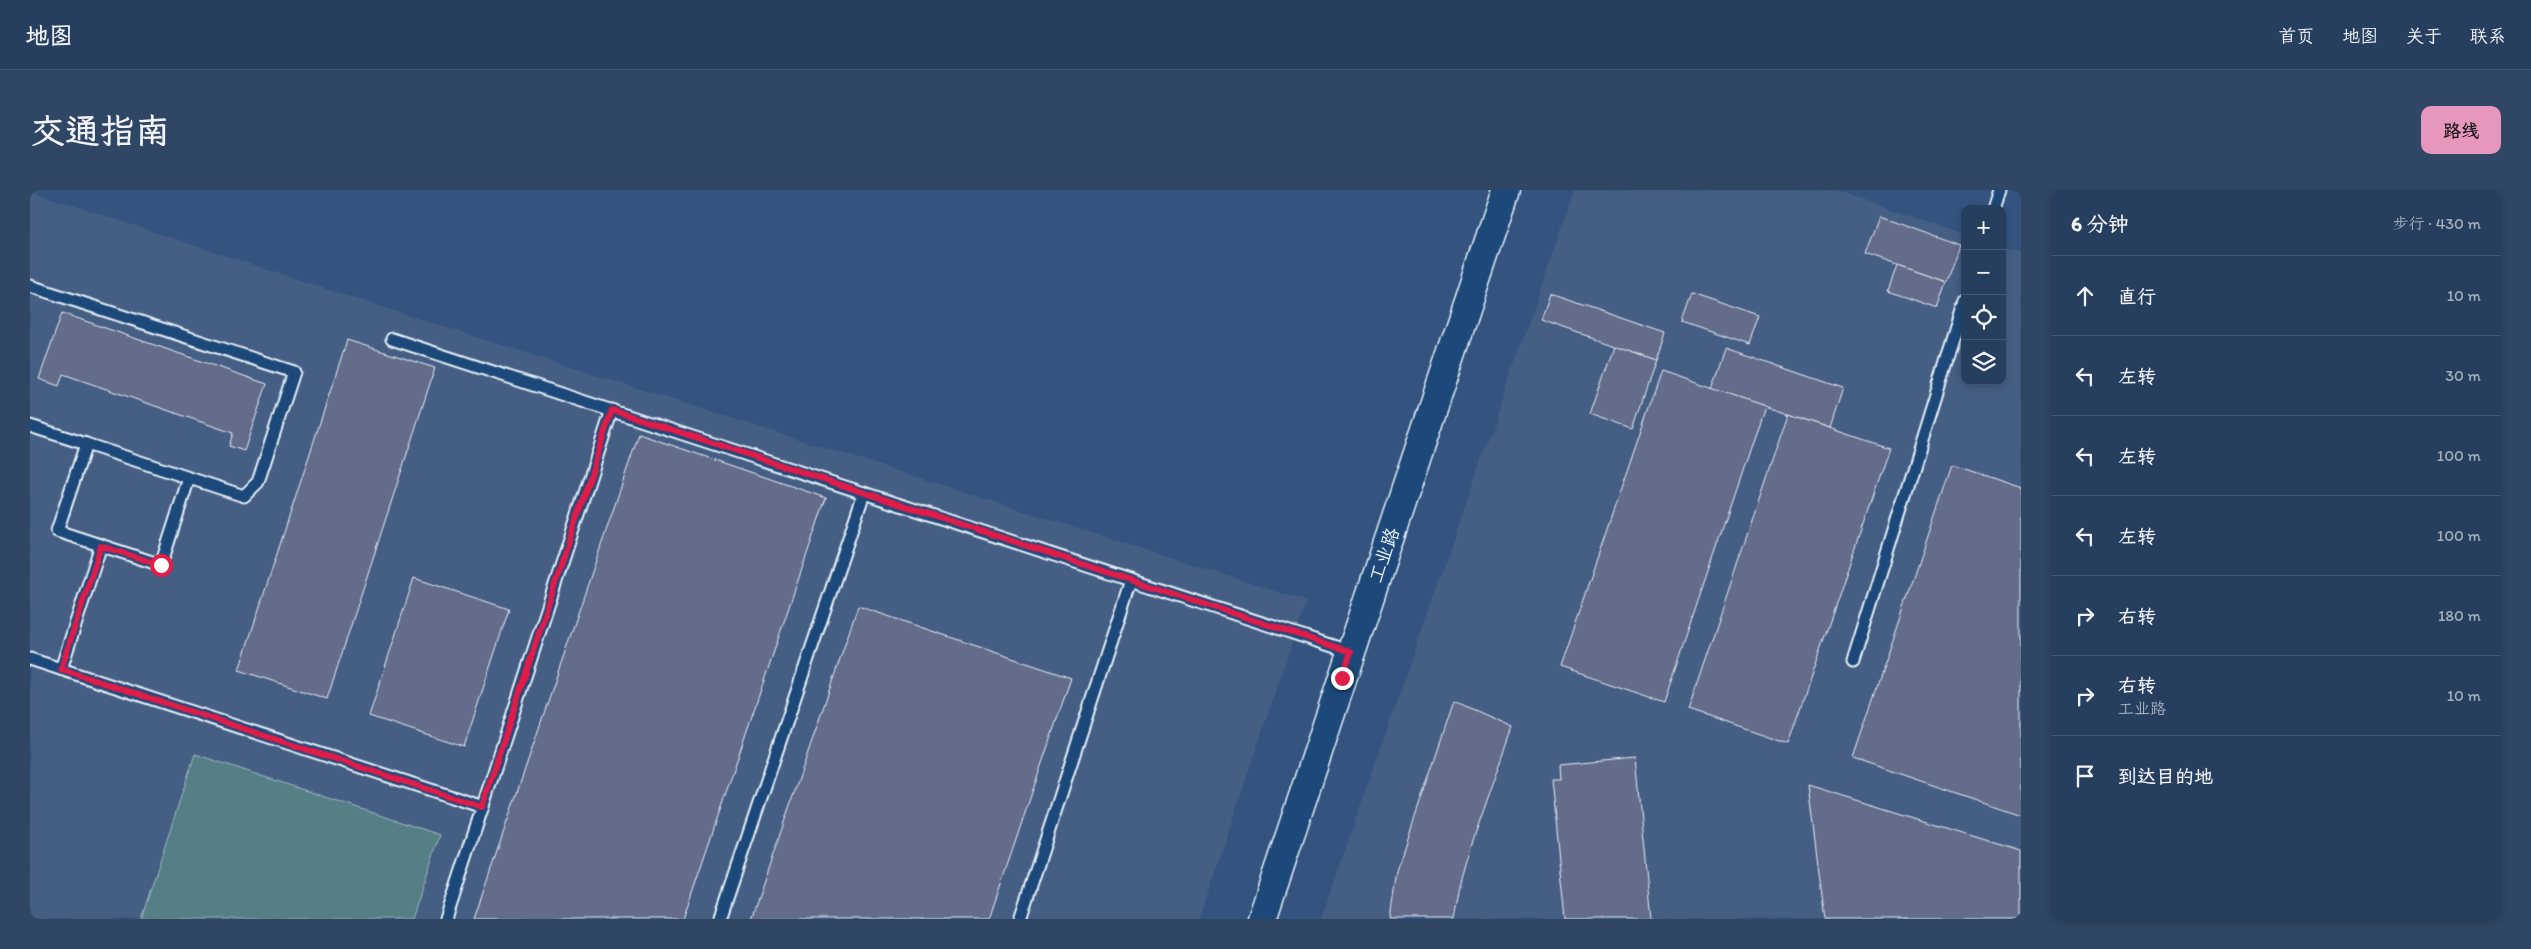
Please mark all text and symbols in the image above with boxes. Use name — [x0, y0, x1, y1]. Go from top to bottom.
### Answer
text: 地图 — [25, 21, 73, 50]
text: 首页 — [2278, 25, 2314, 47]
text: 地图 — [2342, 25, 2378, 47]
text: 关于 — [2406, 25, 2442, 47]
text: 联系 — [2470, 25, 2506, 47]
button: 路线 — [2421, 106, 2501, 154]
text: 交通指南 — [30, 110, 170, 152]
map controls — [1961, 205, 2006, 385]
button: + — [1961, 205, 2006, 250]
text: 6 分钟 — [2071, 211, 2129, 236]
text: 步行 · 430 m — [2393, 214, 2481, 233]
button: − — [1961, 250, 2006, 295]
icon: ahead — [2071, 282, 2099, 310]
text: 直行 — [2118, 285, 2156, 308]
text: 10 m — [2447, 286, 2481, 305]
button: locate — [1961, 295, 2006, 340]
button: layers — [1961, 340, 2006, 385]
icon: left — [2071, 362, 2099, 390]
text: 左转 — [2118, 365, 2156, 388]
text: 30 m — [2445, 366, 2481, 385]
icon: left — [2071, 442, 2099, 470]
text: 左转 — [2118, 445, 2156, 468]
text: 100 m — [2437, 446, 2481, 465]
icon: left — [2071, 522, 2099, 550]
street label: 工业路 — [1364, 524, 1404, 586]
text: 左转 — [2118, 525, 2156, 548]
text: 100 m — [2437, 526, 2481, 545]
route start — [150, 554, 173, 577]
icon: right — [2071, 602, 2099, 630]
text: 右转 — [2118, 605, 2156, 628]
text: 180 m — [2438, 606, 2481, 625]
route end — [1331, 667, 1354, 690]
text: 右转 — [2118, 674, 2156, 697]
icon: right — [2071, 682, 2099, 710]
text: 10 m — [2447, 686, 2481, 705]
text: 工业路 — [2118, 699, 2166, 718]
icon: arrive — [2071, 762, 2099, 790]
text: 到达目的地 — [2118, 765, 2213, 788]

